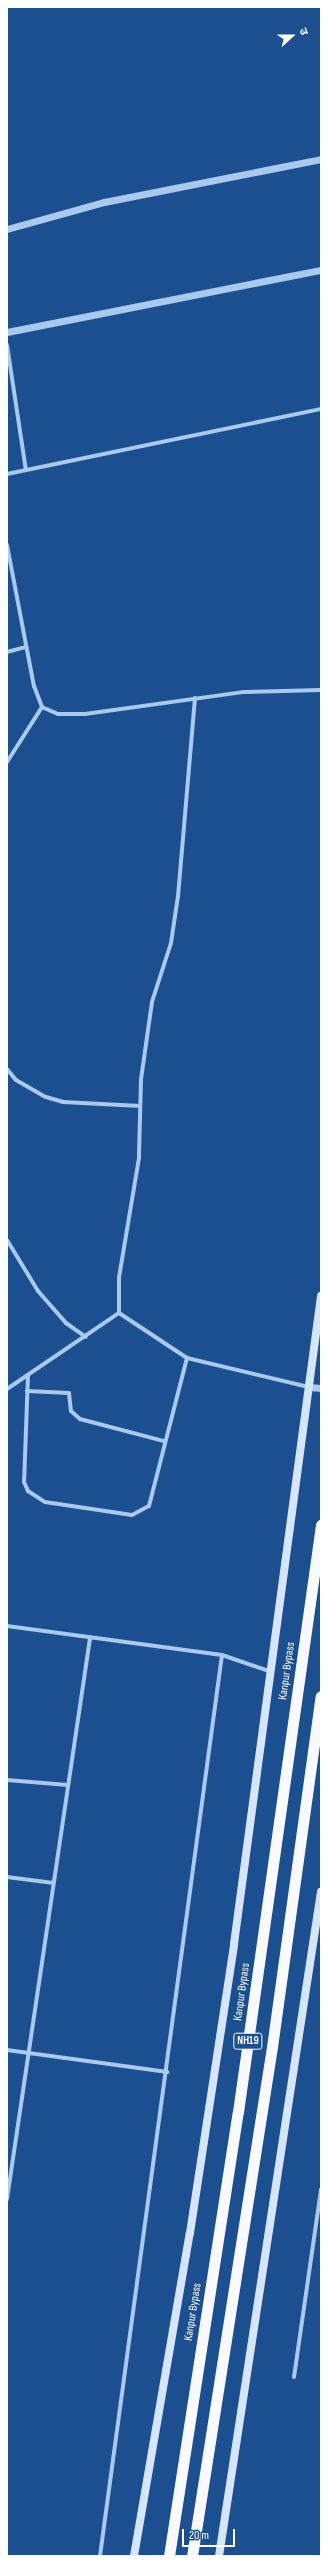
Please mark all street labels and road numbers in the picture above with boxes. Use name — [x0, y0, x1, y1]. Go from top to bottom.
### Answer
street label: Kanpur Bypass — [276, 1641, 298, 1701]
street label: Kanpur Bypass — [231, 1962, 253, 2022]
road number: NH19 — [233, 2032, 263, 2050]
street label: Kanpur Bypass — [181, 2282, 205, 2342]

